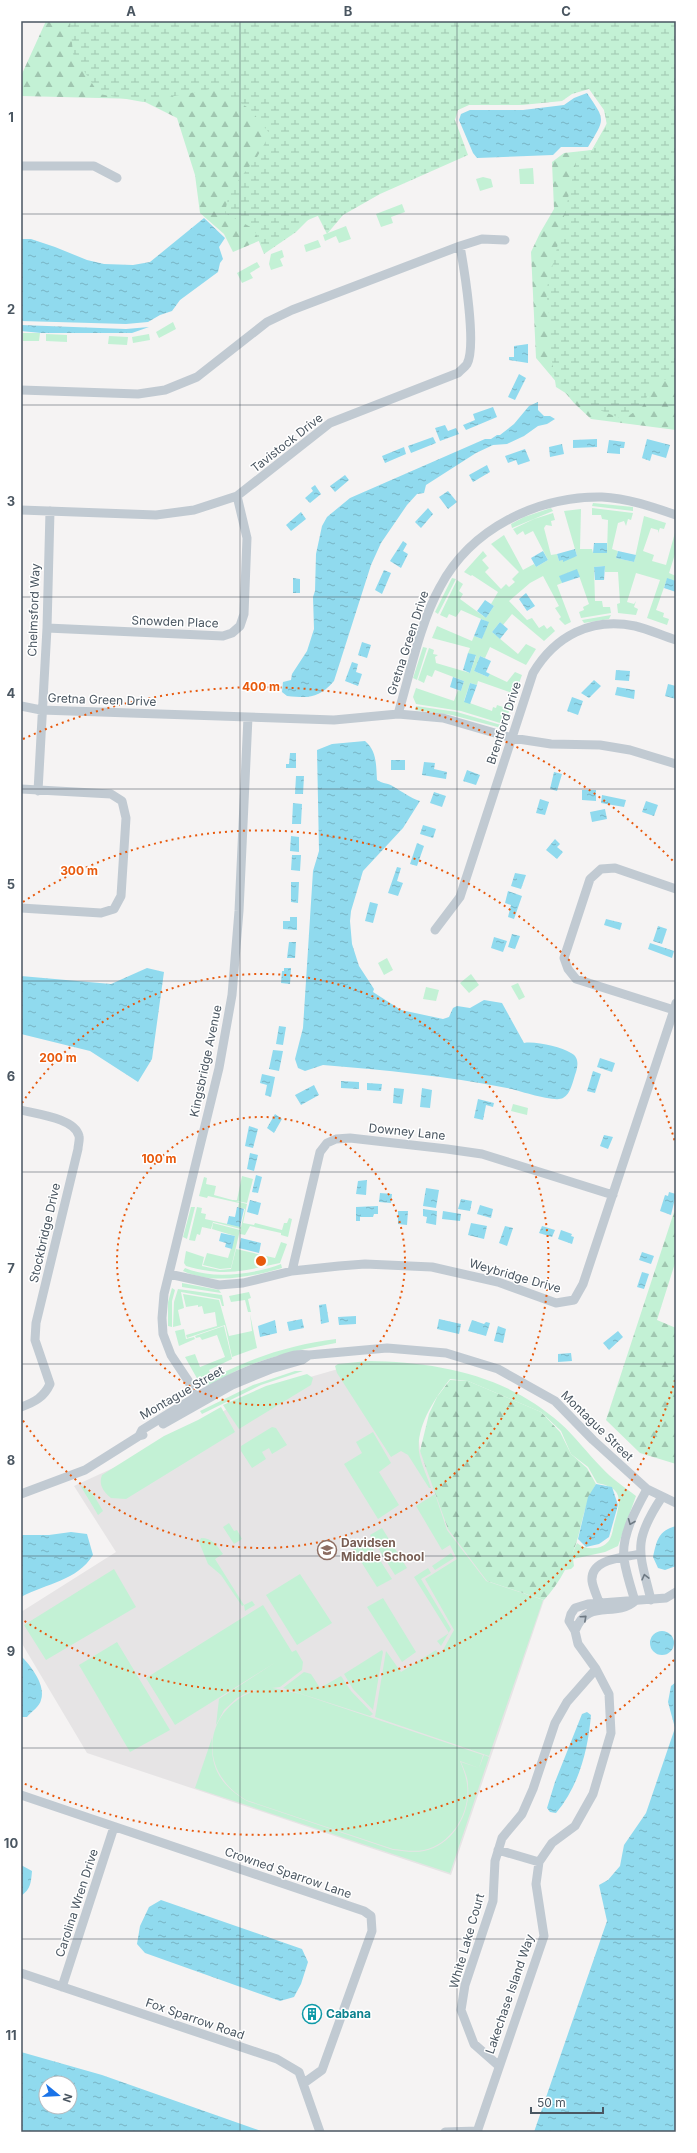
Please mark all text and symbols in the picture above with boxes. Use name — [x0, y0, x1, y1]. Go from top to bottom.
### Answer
text: A — [126, 3, 136, 19]
text: B — [344, 3, 353, 19]
text: C — [561, 3, 571, 19]
text: 1 — [8, 109, 14, 125]
text: 2 — [7, 301, 15, 317]
street label: Tavistock Drive — [248, 410, 326, 475]
text: 3 — [7, 493, 15, 509]
street label: Chelmsford Way — [24, 563, 43, 657]
street label: Gretna Green Drive — [384, 589, 431, 697]
street label: Snowden Place — [131, 612, 219, 631]
text: 400 m — [242, 679, 280, 694]
street label: Brentford Drive — [483, 680, 524, 766]
text: 4 — [7, 685, 16, 701]
street label: Gretna Green Drive — [47, 690, 157, 709]
text: 300 m — [60, 863, 98, 878]
text: 5 — [7, 876, 15, 892]
street label: Kingsbridge Avenue — [186, 1004, 225, 1118]
text: 200 m — [39, 1050, 77, 1065]
text: 6 — [7, 1068, 15, 1084]
street label: Downey Lane — [368, 1120, 446, 1143]
text: 100 m — [141, 1151, 177, 1166]
street label: Stockbridge Drive — [26, 1182, 63, 1284]
centre of rings — [254, 1254, 268, 1268]
street label: Weybridge Drive — [468, 1255, 563, 1296]
text: 7 — [7, 1260, 15, 1276]
street label: Montague Street — [137, 1362, 226, 1423]
street label: Montague Street — [558, 1387, 637, 1464]
text: 8 — [7, 1452, 15, 1468]
one-way arrow — [628, 1518, 636, 1526]
place label: Davidsen Middle School — [341, 1535, 424, 1564]
school or university icon: Davidsen Middle School — [316, 1539, 338, 1561]
one-way arrow — [642, 1574, 650, 1580]
one-way arrow — [579, 1615, 587, 1622]
text: 9 — [7, 1643, 15, 1659]
text: 10 — [4, 1835, 18, 1851]
street label: Crowned Sparrow Lane — [223, 1844, 354, 1901]
street label: Carolina Wren Drive — [52, 1847, 101, 1959]
street label: White Lake Court — [446, 1892, 487, 1990]
street label: Lakechase Island Way — [482, 1932, 537, 2056]
street label: Fox Sparrow Road — [144, 1995, 247, 2042]
building icon: Cabana — [301, 2003, 323, 2025]
place label: Cabana — [326, 2006, 371, 2021]
text: 11 — [5, 2027, 17, 2043]
north arrow — [38, 2075, 78, 2115]
scale bar — [531, 2089, 603, 2115]
text: N — [60, 2092, 75, 2104]
text: 50 m — [537, 2095, 566, 2110]

